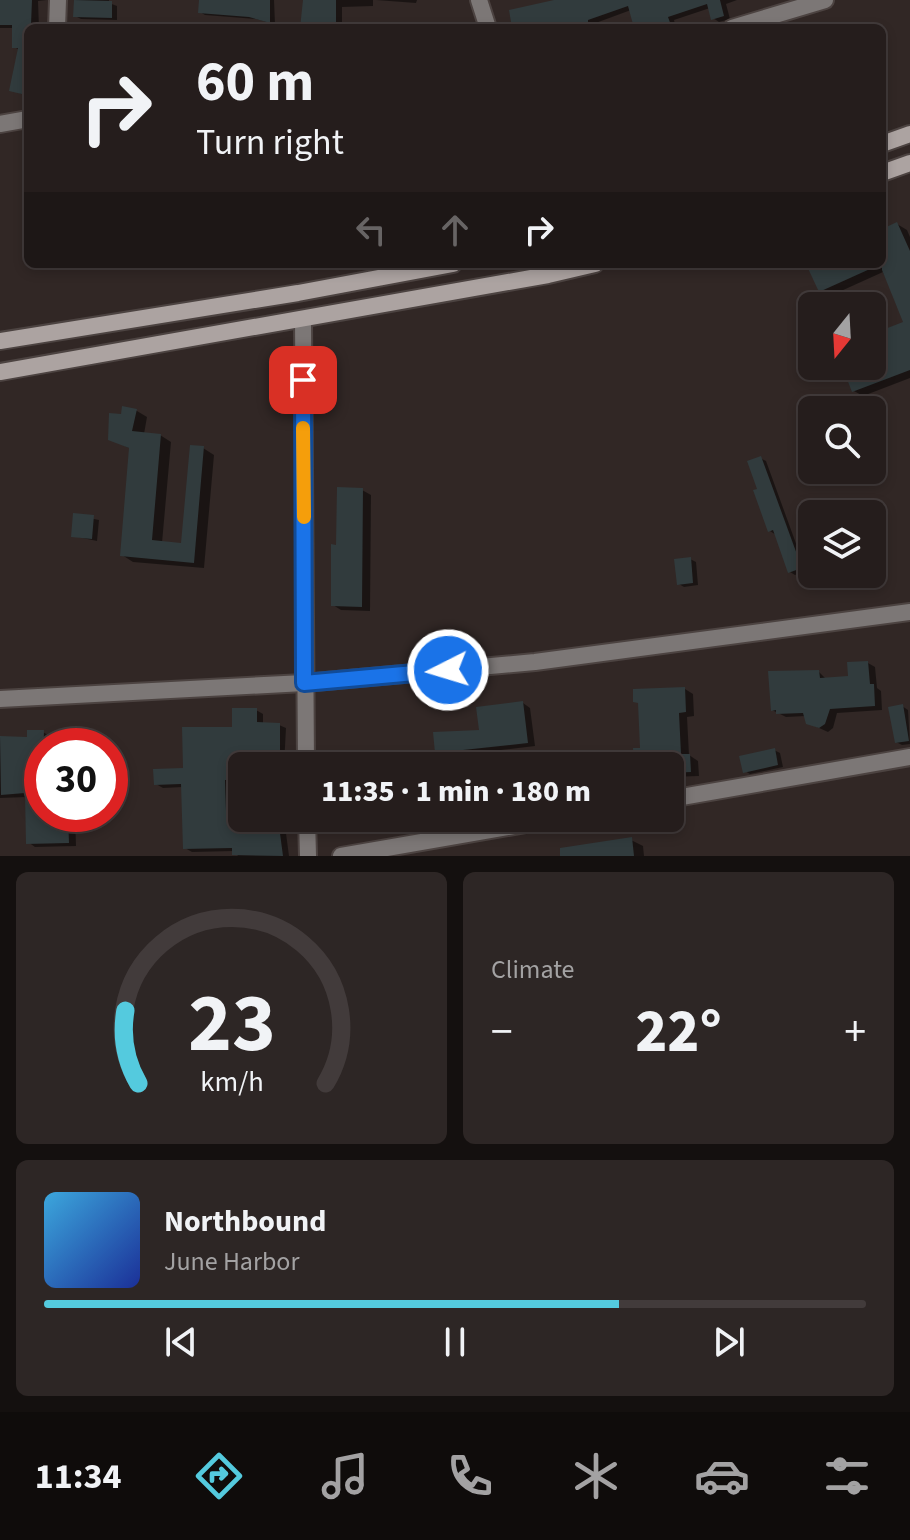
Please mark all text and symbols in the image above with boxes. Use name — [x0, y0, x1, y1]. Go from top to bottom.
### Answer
text: 60 m — [196, 43, 314, 122]
icon: right — [64, 56, 168, 160]
text: Turn right — [196, 117, 344, 168]
icon: left — [349, 208, 393, 252]
icon: ahead — [433, 208, 477, 252]
icon: right — [517, 208, 561, 252]
north arrow — [798, 292, 886, 380]
map controls — [798, 292, 886, 588]
pin — [269, 346, 337, 414]
icon: arrive — [281, 358, 325, 402]
button: search — [798, 396, 886, 484]
button: layers — [798, 500, 886, 588]
position arrow — [406, 628, 490, 712]
speed limit sign: 30 — [24, 728, 128, 832]
text: 11:35 · 1 min · 180 m — [321, 770, 591, 813]
text: Climate — [491, 951, 575, 988]
text: 23 — [188, 965, 275, 1083]
text: 22° — [635, 990, 722, 1075]
text: − — [491, 1001, 513, 1064]
text: + — [844, 1001, 866, 1064]
text: km/h — [200, 1062, 263, 1102]
text: Northbound — [164, 1200, 326, 1243]
text: June Harbor — [164, 1243, 300, 1280]
icon: previous — [159, 1320, 203, 1364]
icon: pause — [433, 1320, 477, 1364]
icon: next — [707, 1320, 751, 1364]
icon: directions — [191, 1448, 247, 1504]
icon: music — [317, 1448, 373, 1504]
icon: phone — [442, 1448, 498, 1504]
icon: climate — [568, 1448, 624, 1504]
icon: car — [694, 1448, 750, 1504]
icon: filters — [819, 1448, 875, 1504]
text: 11:34 — [35, 1451, 122, 1502]

